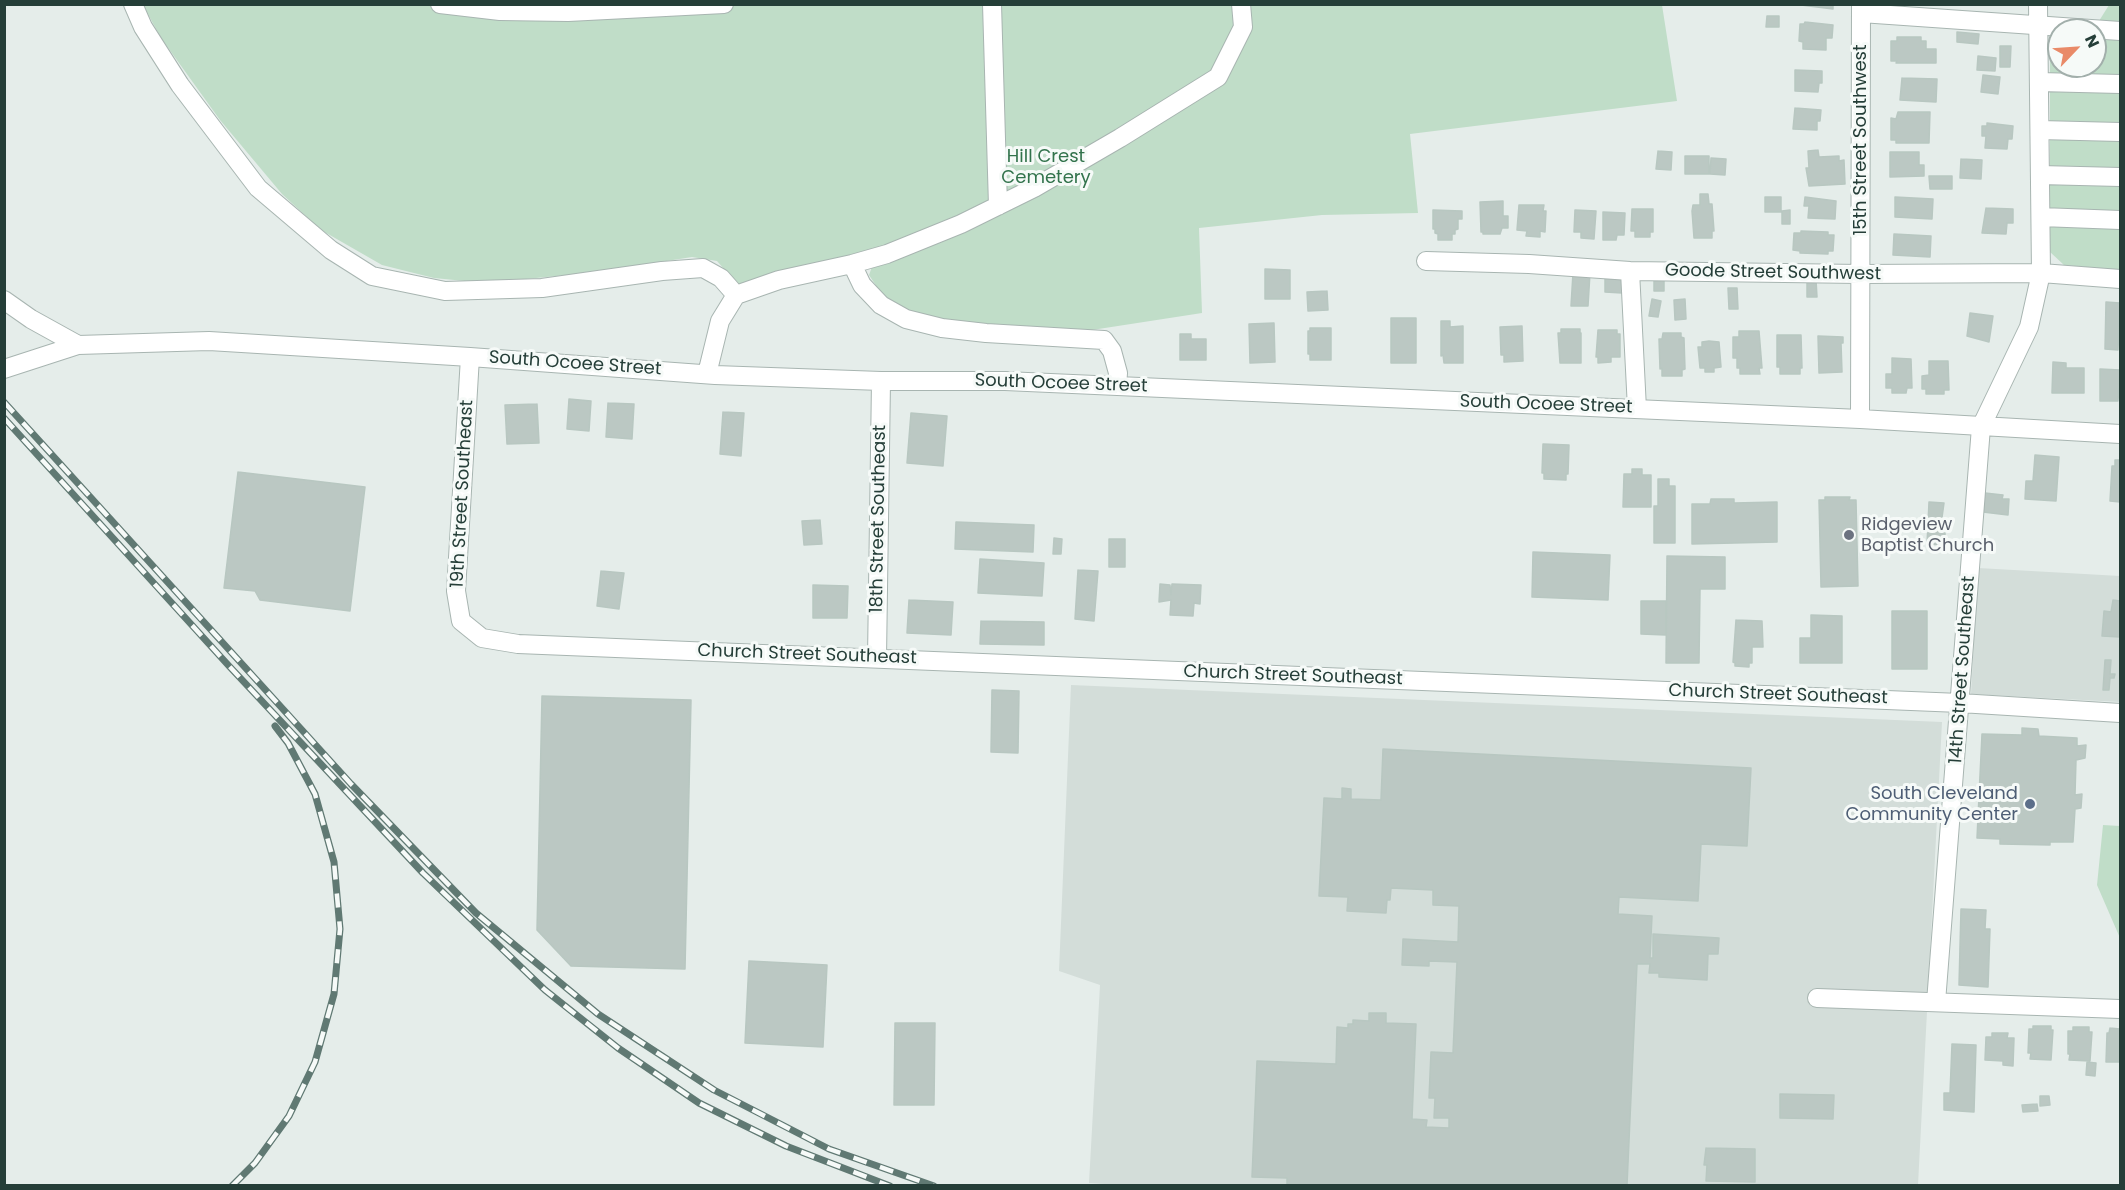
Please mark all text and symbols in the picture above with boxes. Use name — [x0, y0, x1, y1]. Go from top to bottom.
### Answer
north arrow — [2047, 18, 2107, 78]
text: N — [2079, 31, 2105, 51]
street label: 15th Street Southwest — [1850, 45, 1872, 235]
park label: Hill Crest Cemetery — [1001, 146, 1091, 188]
street label: Goode Street Southwest — [1665, 260, 1881, 286]
street label: South Ocoee Street — [488, 347, 662, 381]
street label: South Ocoee Street — [974, 370, 1148, 398]
street label: South Ocoee Street — [1459, 391, 1633, 419]
street label: 19th Street Southeast — [447, 399, 479, 589]
street label: 18th Street Southeast — [867, 425, 891, 613]
place label: Ridgeview Baptist Church — [1861, 514, 1994, 556]
marker: Ridgeview Baptist Church — [1842, 528, 1856, 542]
street label: 14th Street Southeast — [1946, 575, 1980, 765]
street label: Church Street Southeast — [697, 640, 917, 670]
street label: Church Street Southeast — [1183, 661, 1403, 691]
street label: Church Street Southeast — [1668, 680, 1888, 710]
place label: South Cleveland Community Center — [1846, 783, 2018, 826]
marker: South Cleveland Community Center — [2023, 797, 2037, 811]

